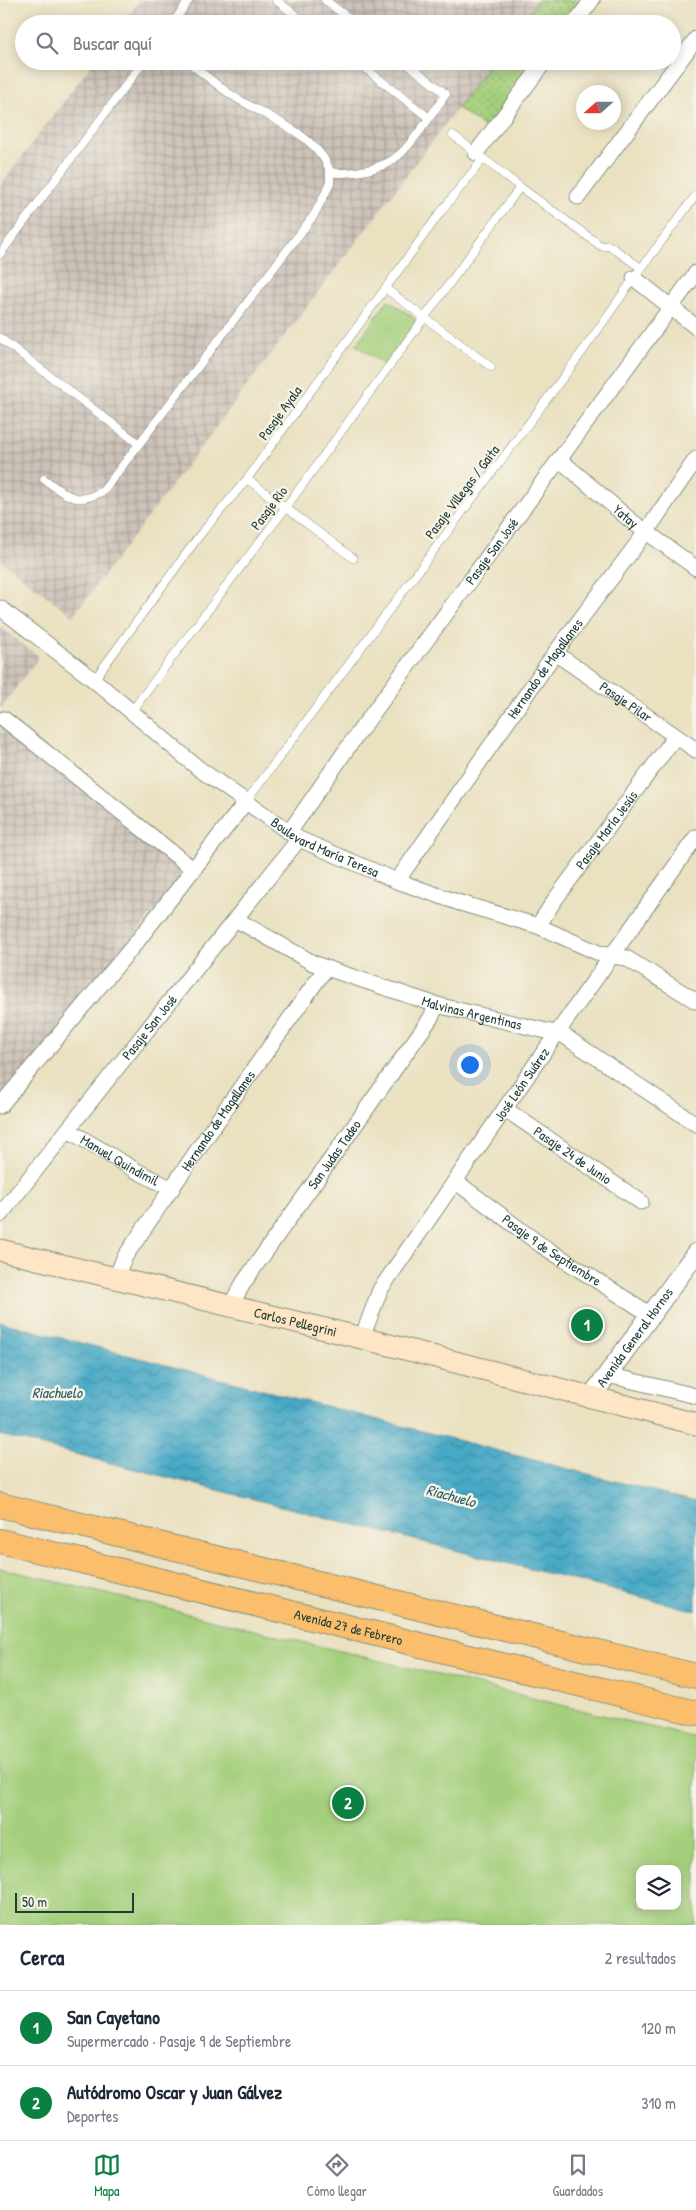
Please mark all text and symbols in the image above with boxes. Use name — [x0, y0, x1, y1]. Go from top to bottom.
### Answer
search box — [15, 15, 681, 70]
icon: search — [33, 29, 61, 57]
text: Buscar aquí — [73, 30, 152, 56]
north arrow — [576, 85, 621, 130]
street label: Pasaje Ayala — [254, 381, 307, 444]
street label: Pasaje Villegas / Gaita — [420, 440, 504, 543]
street label: Pasaje Rio — [246, 482, 292, 534]
street label: Yatay — [609, 500, 643, 533]
street label: Pasaje San José — [460, 513, 523, 588]
street label: Hernando de Magallanes — [502, 614, 587, 722]
street label: Pasaje Pilar — [596, 677, 657, 726]
street label: Pasaje María Jesús — [571, 786, 641, 873]
street label: Boulevard María Teresa — [268, 812, 382, 881]
street label: Pasaje San José — [117, 990, 181, 1063]
street label: Malvinas Argentinas — [420, 991, 524, 1034]
street label: José León Suárez — [489, 1043, 553, 1125]
your location — [457, 1052, 483, 1078]
street label: Hernando de Magallanes — [176, 1066, 259, 1175]
street label: San Judas Tadeo — [303, 1115, 365, 1193]
street label: Pasaje 24 de Junio — [530, 1121, 616, 1188]
street label: Manuel Quindimil — [77, 1130, 163, 1190]
street label: Pasaje 9 de Septiembre — [499, 1209, 605, 1290]
street label: Avenida General Hornos — [592, 1283, 677, 1390]
street label: Carlos Pellegrini — [252, 1302, 339, 1341]
pin: 1 — [571, 1306, 603, 1344]
water label: Riachuelo — [32, 1382, 83, 1403]
water label: Riachuelo — [424, 1479, 479, 1512]
street label: Avenida 27 de Febrero — [292, 1604, 405, 1649]
pin: 2 — [332, 1784, 364, 1822]
map controls — [636, 1865, 681, 1910]
button: layers — [636, 1865, 681, 1910]
scale bar — [15, 1890, 134, 1913]
text: 50 m — [22, 1892, 47, 1911]
text: Cerca — [20, 1943, 64, 1972]
text: 2 resultados — [605, 1947, 676, 1969]
text: San Cayetano — [67, 2004, 160, 2030]
text: 1 — [33, 2017, 39, 2039]
text: 120 m — [641, 2017, 676, 2039]
text: Supermercado · Pasaje 9 de Septiembre — [67, 2030, 291, 2052]
text: Autódromo Oscar y Juan Gálvez — [67, 2079, 282, 2105]
text: 2 — [32, 2092, 40, 2114]
text: 310 m — [641, 2092, 676, 2114]
text: Deportes — [67, 2105, 118, 2127]
tab: Mapa — [93, 2151, 121, 2200]
tab: Cómo llegar — [306, 2151, 367, 2200]
tab: Guardados — [553, 2151, 603, 2200]

